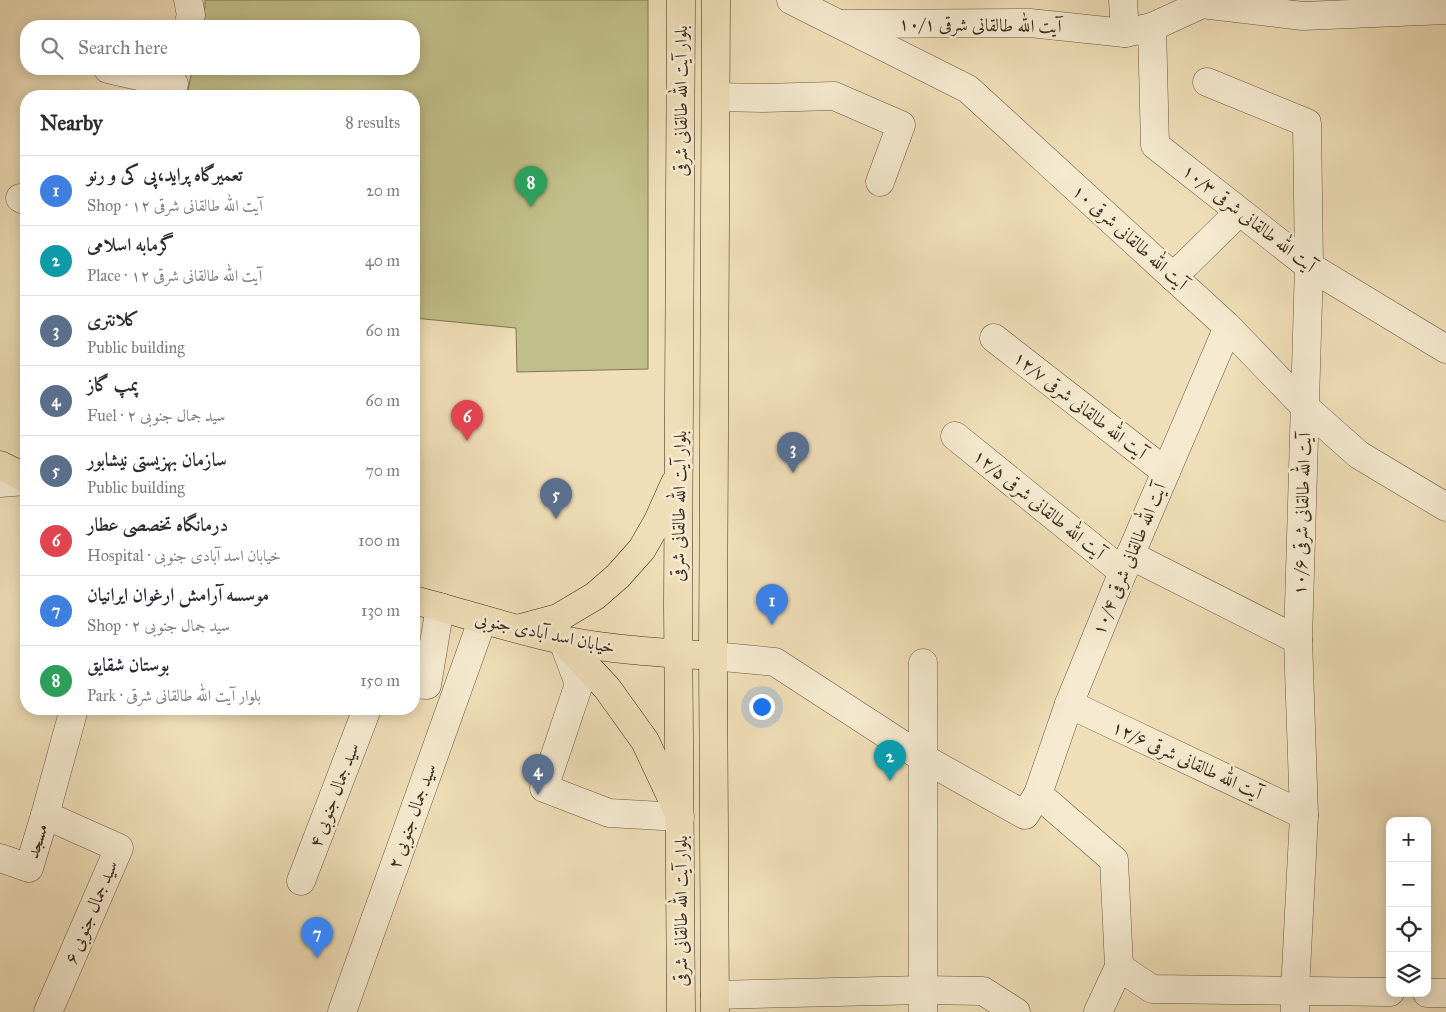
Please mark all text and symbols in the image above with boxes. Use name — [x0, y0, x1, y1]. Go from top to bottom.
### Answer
street label: آیت الله طالقانی شرقی ۱۰/۱ — [898, 10, 1064, 38]
search box — [20, 20, 420, 75]
street label: بلوار آیت الله طالقانی شرقی — [667, 25, 693, 177]
icon: search — [38, 34, 66, 62]
text: Search here — [78, 36, 168, 59]
text: Nearby — [40, 110, 103, 136]
text: 8 results — [345, 113, 400, 132]
street label: آیت الله طالقانی شرقی ۱۰/۳ — [1177, 157, 1323, 279]
text: تعمیرگاه پراید،پی کی و رنو — [87, 163, 243, 186]
pin: 8 — [515, 166, 547, 207]
street label: آیت الله طالقانی شرقی ۱۰ — [1067, 177, 1196, 297]
text: 1 — [53, 181, 59, 200]
text: 20 m — [366, 181, 400, 200]
text: Shop · آیت الله طالقانی شرقی ۱۲ — [87, 196, 263, 215]
text: گرمابه اسلامی — [87, 233, 174, 256]
text: 2 — [52, 251, 60, 270]
text: 40 m — [365, 251, 400, 270]
text: Place · آیت الله طالقانی شرقی ۱۲ — [87, 266, 262, 285]
text: کلانتری — [87, 308, 139, 331]
text: 3 — [53, 321, 59, 340]
text: 60 m — [366, 321, 400, 340]
text: Public building — [87, 338, 185, 357]
street label: آیت الله طالقانی شرقی ۱۲/۷ — [1008, 344, 1154, 466]
text: پمپ گاز — [87, 373, 138, 396]
text: 4 — [52, 391, 60, 410]
text: 60 m — [366, 391, 400, 410]
pin: 6 — [451, 400, 483, 441]
text: Fuel · سید جمال جنوبی ۲ — [87, 406, 225, 425]
street label: بلوار آیت الله طالقانی شرقی — [664, 430, 692, 582]
street label: آیت الله طالقانی شرقی ۱۰/۶ — [1285, 430, 1317, 596]
pin: 3 — [777, 432, 809, 473]
street label: آیت الله طالقانی شرقی ۱۲/۵ — [968, 442, 1113, 566]
text: سازمان بهزیستی نیشابور — [87, 448, 227, 471]
text: 5 — [52, 461, 60, 480]
text: 70 m — [365, 461, 400, 480]
street label: آیت الله طالقانی شرقی ۱۰/۴ — [1084, 477, 1173, 639]
text: Public building — [87, 478, 185, 497]
pin: 5 — [540, 478, 572, 519]
text: درمانگاه تخصصی عطار — [87, 513, 228, 536]
text: 6 — [52, 531, 60, 550]
text: 100 m — [358, 531, 400, 550]
text: Hospital · خیابان اسد آبادی جنوبی — [87, 546, 281, 565]
text: موسسه آرامش ارغوان ایرانیان — [87, 583, 269, 606]
pin: 1 — [756, 584, 788, 625]
text: 7 — [52, 601, 60, 620]
text: 130 m — [361, 601, 400, 620]
street label: خیابان اسد آبادی جنوبی — [472, 607, 617, 661]
text: Shop · سید جمال جنوبی ۲ — [87, 616, 230, 635]
text: بوستان شقایق — [87, 653, 169, 676]
text: 8 — [52, 671, 60, 690]
text: 150 m — [360, 671, 400, 690]
text: Park · بلوار آیت الله طالقانی شرقی — [87, 686, 261, 705]
your location — [749, 694, 775, 720]
street label: آیت الله طالقانی شرقی ۱۲/۶ — [1108, 713, 1269, 806]
street label: سید جمال جنوبی ۴ — [304, 739, 366, 851]
pin: 2 — [874, 740, 906, 781]
pin: 4 — [522, 754, 554, 795]
street label: سید جمال جنوبی ۲ — [383, 760, 443, 872]
map controls — [1386, 817, 1431, 997]
button: + — [1386, 817, 1431, 862]
street label: مسجد — [21, 821, 53, 861]
street label: بلوار آیت الله طالقانی شرقی — [667, 835, 693, 987]
street label: سید جمال جنوبی ۶ — [59, 857, 125, 968]
button: − — [1386, 862, 1431, 907]
button: locate — [1386, 907, 1431, 952]
pin: 7 — [301, 917, 333, 958]
button: layers — [1386, 952, 1431, 997]

